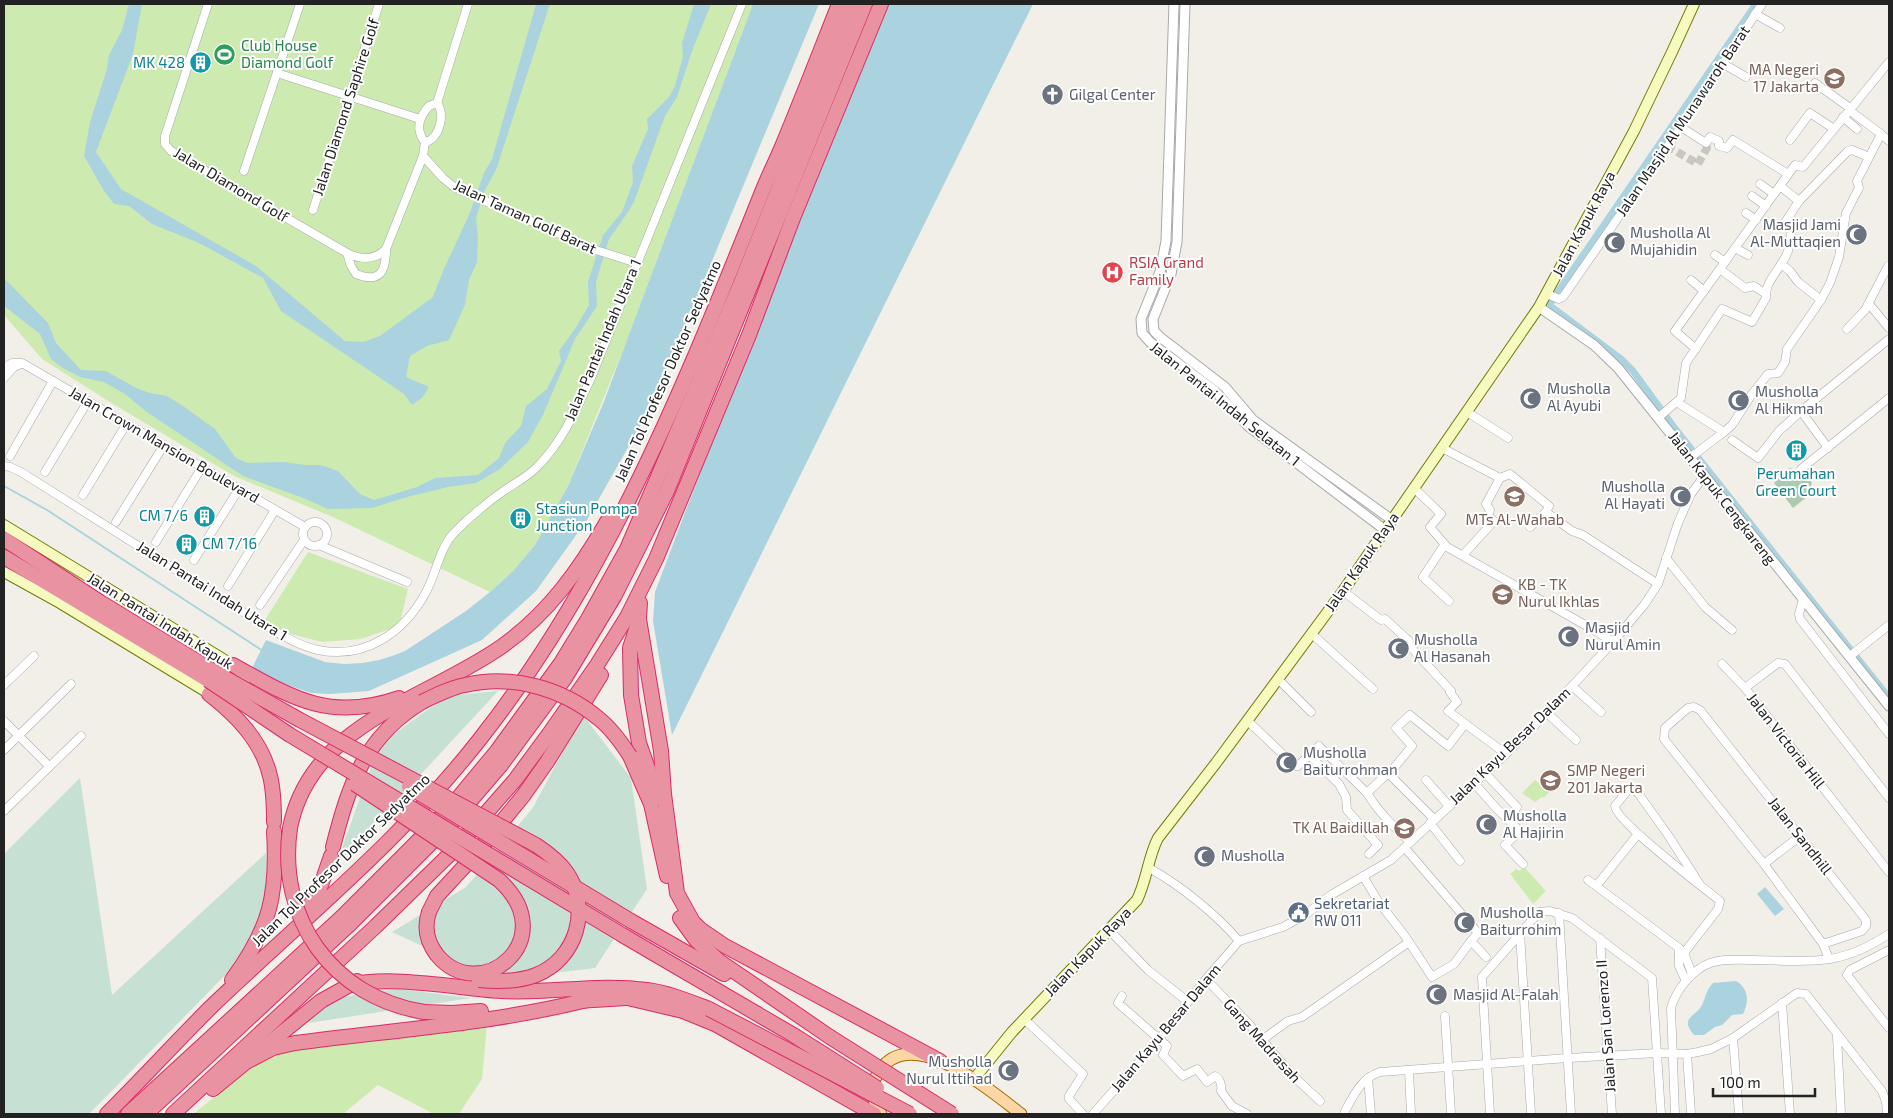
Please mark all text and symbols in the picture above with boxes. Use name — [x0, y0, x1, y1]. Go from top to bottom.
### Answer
street label: Jalan Diamond Saphire Golf — [308, 15, 382, 198]
street label: Jalan Masjid Al Munawaroh Barat — [1612, 21, 1754, 220]
place label: Club House Diamond Golf — [241, 36, 334, 71]
sports icon: Club House Diamond Golf — [213, 43, 237, 67]
building icon: MK 428 — [189, 51, 213, 75]
place label: MK 428 — [133, 53, 185, 71]
place label: MA Negeri 17 Jakarta — [1749, 60, 1819, 95]
school or university icon: MA Negeri 17 Jakarta — [1823, 67, 1847, 91]
church icon: Gilgal Center — [1041, 83, 1065, 107]
place label: Gilgal Center — [1069, 85, 1156, 103]
street label: Jalan Diamond Golf — [171, 143, 292, 226]
street label: Jalan Kapuk Raya — [1548, 168, 1618, 279]
street label: Jalan Taman Golf Barat — [451, 175, 600, 257]
place label: Masjid Jami Al-Muttaqien — [1750, 215, 1841, 250]
mosque icon: Masjid Jami Al-Muttaqien — [1845, 222, 1869, 246]
place label: Musholla Al Mujahidin — [1630, 223, 1711, 259]
mosque icon: Musholla Al Mujahidin — [1602, 230, 1626, 254]
place label: RSIA Grand Family — [1129, 253, 1204, 288]
street label: Jalan Pantai Indah Utara 1 — [560, 256, 644, 423]
street label: Jalan Tol Profesor Doktor Sedyatmo — [610, 257, 724, 484]
hospital icon: RSIA Grand Family — [1101, 260, 1125, 284]
street label: Jalan Pantai Indah Selatan 1 — [1147, 337, 1304, 469]
place label: Musholla Al Ayubi — [1547, 379, 1611, 414]
street label: Jalan Crown Mansion Boulevard — [66, 382, 263, 506]
place label: Musholla Al Hikmah — [1755, 382, 1823, 417]
mosque icon: Musholla Al Ayubi — [1519, 386, 1543, 410]
mosque icon: Musholla Al Hikmah — [1727, 389, 1751, 413]
street label: Jalan Kapuk Cengkareng — [1665, 427, 1781, 568]
building icon: Perumahan Green Court — [1784, 439, 1808, 463]
place label: Perumahan Green Court — [1756, 464, 1837, 499]
place label: Musholla Al Hayati — [1601, 477, 1665, 512]
mosque icon: Musholla Al Hayati — [1669, 484, 1693, 508]
school or university icon: MTs Al-Wahab — [1503, 485, 1527, 509]
place label: Stasiun Pompa Junction — [536, 499, 638, 534]
building icon: CM 7/6 — [192, 504, 216, 528]
place label: CM 7/6 — [139, 506, 188, 524]
building icon: Stasiun Pompa Junction — [508, 506, 532, 530]
street label: Jalan Kapuk Raya — [1320, 508, 1402, 614]
place label: MTs Al-Wahab — [1466, 510, 1564, 528]
building icon: CM 7/16 — [174, 532, 198, 556]
place label: CM 7/16 — [202, 534, 257, 552]
street label: Jalan Pantai Indah Utara 1 — [134, 536, 291, 644]
street label: Jalan Pantai Indah Kapuk — [84, 568, 237, 673]
place label: KB - TK Nurul Ikhlas — [1518, 575, 1600, 610]
school or university icon: KB - TK Nurul Ikhlas — [1490, 582, 1514, 606]
place label: Masjid Nurul Amin — [1585, 618, 1661, 653]
mosque icon: Masjid Nurul Amin — [1557, 625, 1581, 649]
place label: Musholla Al Hasanah — [1414, 630, 1491, 665]
mosque icon: Musholla Al Hasanah — [1386, 637, 1410, 661]
street label: Jalan Kayu Besar Dalam — [1445, 683, 1574, 808]
street label: Jalan Victoria Hill — [1744, 689, 1830, 792]
place label: Musholla Baiturrohman — [1303, 743, 1398, 778]
mosque icon: Musholla Baiturrohman — [1275, 750, 1299, 774]
place label: SMP Negeri 201 Jakarta — [1567, 761, 1645, 796]
school or university icon: SMP Negeri 201 Jakarta — [1539, 768, 1563, 792]
street label: Jalan Tol Profesor Doktor Sedyatmo — [247, 769, 433, 949]
street label: Jalan Sandhill — [1765, 793, 1837, 878]
place label: Musholla Al Hajirin — [1503, 806, 1567, 842]
mosque icon: Musholla Al Hajirin — [1475, 813, 1499, 837]
school or university icon: TK Al Baidillah — [1393, 816, 1417, 840]
place label: TK Al Baidillah — [1292, 818, 1389, 836]
mosque icon: Musholla — [1193, 844, 1217, 868]
place label: Musholla — [1221, 846, 1285, 864]
place label: Sekretariat RW 011 — [1314, 894, 1390, 929]
public building icon: Sekretariat RW 011 — [1286, 901, 1310, 925]
street label: Jalan Kapuk Raya — [1040, 903, 1134, 1000]
place label: Musholla Baiturrohim — [1480, 903, 1561, 938]
mosque icon: Musholla Baiturrohim — [1452, 910, 1476, 934]
street label: Jalan San Lorenzo II — [1591, 959, 1619, 1093]
street label: Jalan Kayu Besar Dalam — [1106, 960, 1224, 1095]
mosque icon: Masjid Al-Falah — [1425, 983, 1449, 1007]
place label: Masjid Al-Falah — [1453, 985, 1559, 1004]
street label: Gang Madrasah — [1220, 995, 1305, 1086]
place label: Musholla Nurul Ittihad — [906, 1052, 992, 1087]
mosque icon: Musholla Nurul Ittihad — [996, 1059, 1020, 1083]
scale bar — [1713, 1066, 1816, 1098]
text: 100 m — [1720, 1073, 1761, 1091]

